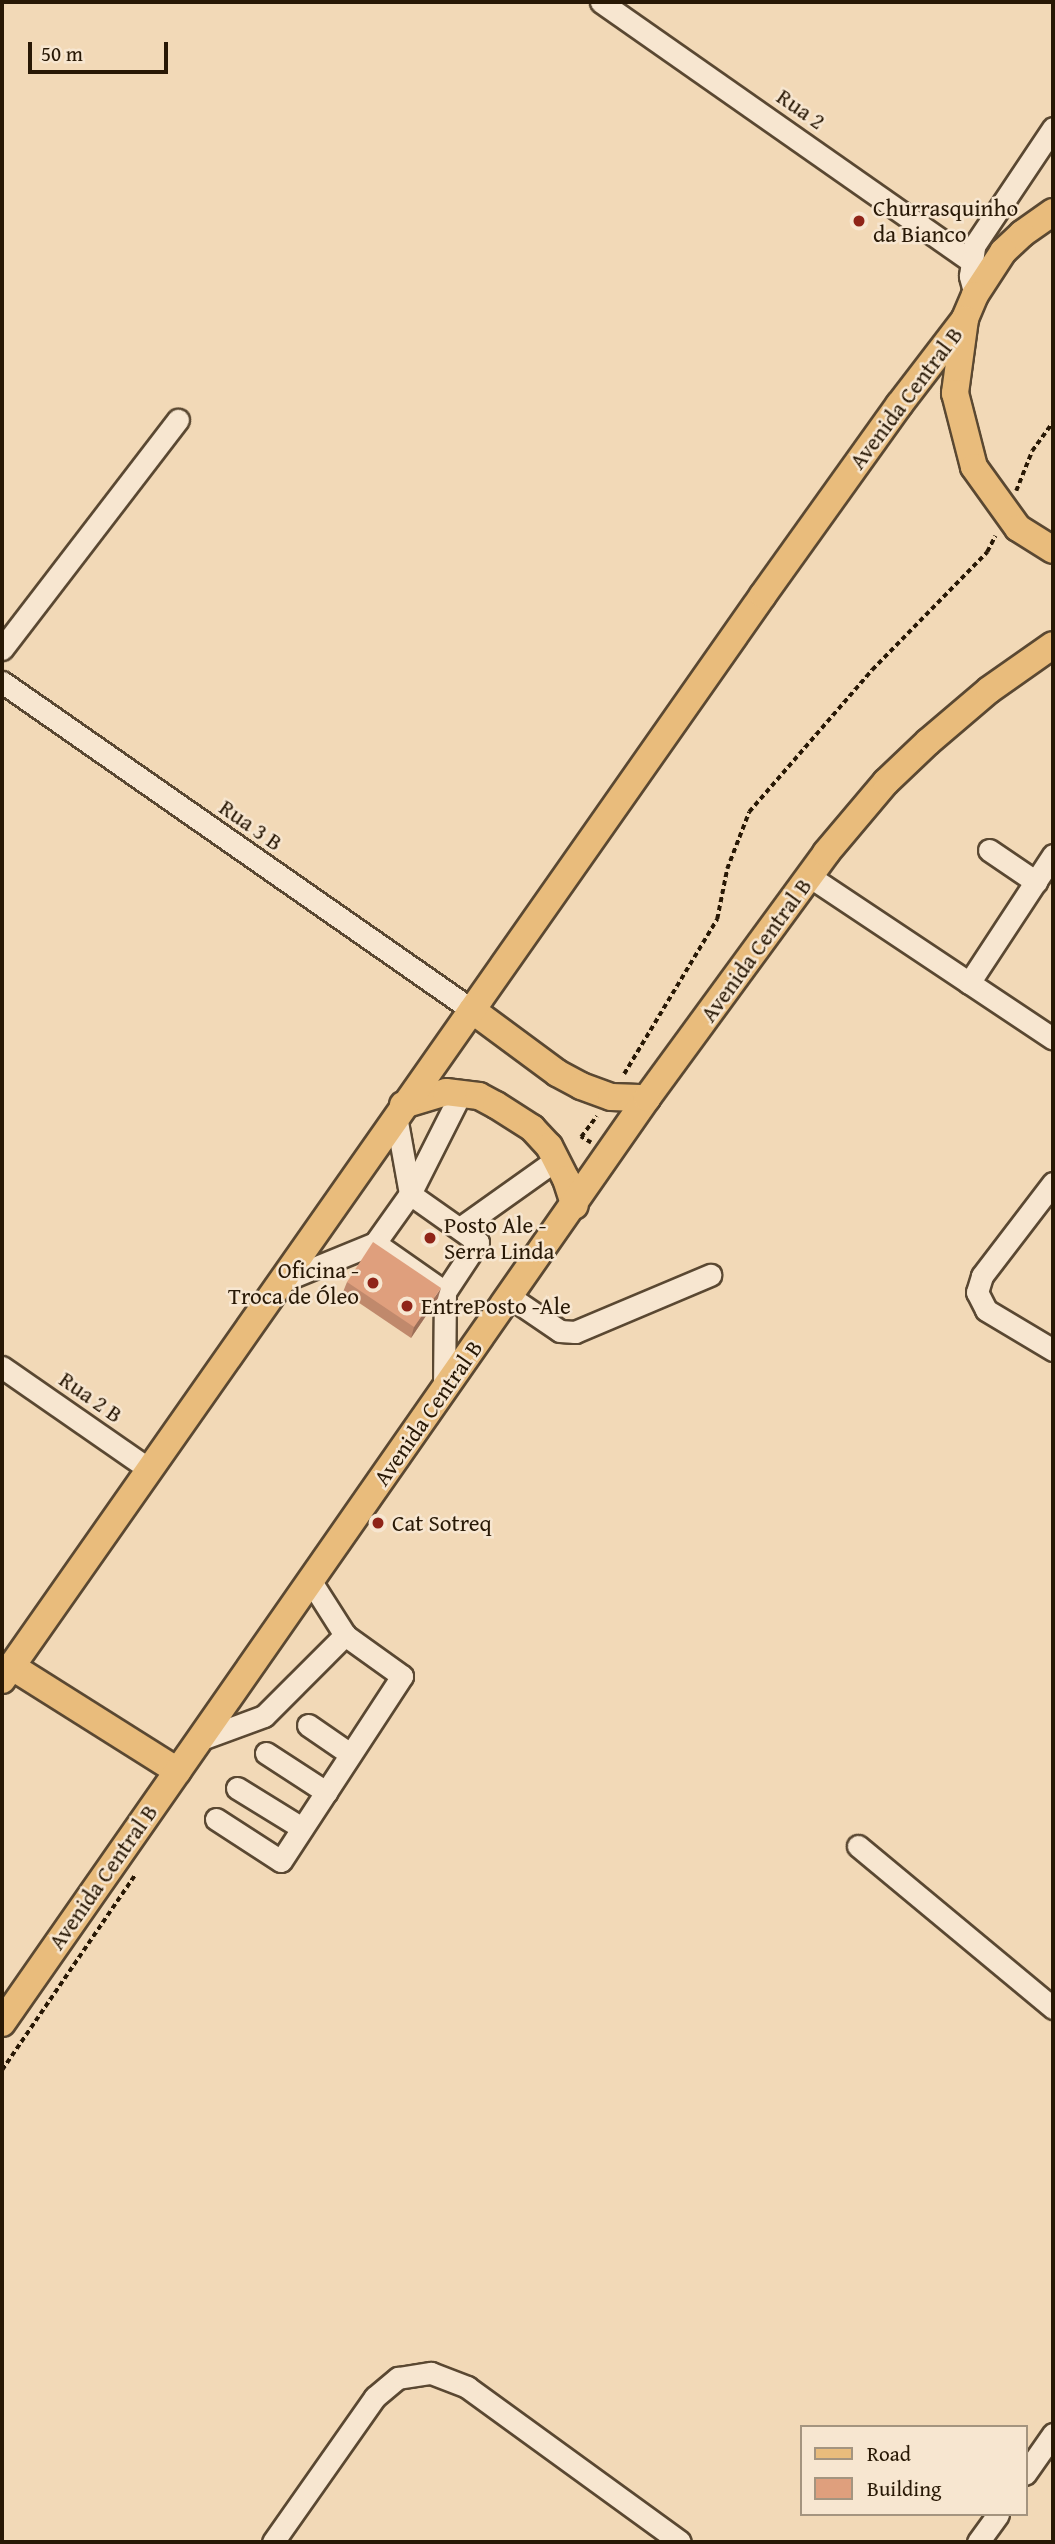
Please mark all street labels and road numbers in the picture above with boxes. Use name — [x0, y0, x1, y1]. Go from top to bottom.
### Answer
street label: Rua 2 — [772, 83, 830, 135]
street label: Avenida Central B — [843, 321, 969, 475]
street label: Rua 3 B — [214, 793, 288, 857]
street label: Avenida Central B — [695, 873, 817, 1027]
street label: Avenida Central B — [368, 1335, 488, 1491]
street label: Rua 2 B — [54, 1365, 128, 1429]
street label: Avenida Central B — [43, 1799, 163, 1955]

